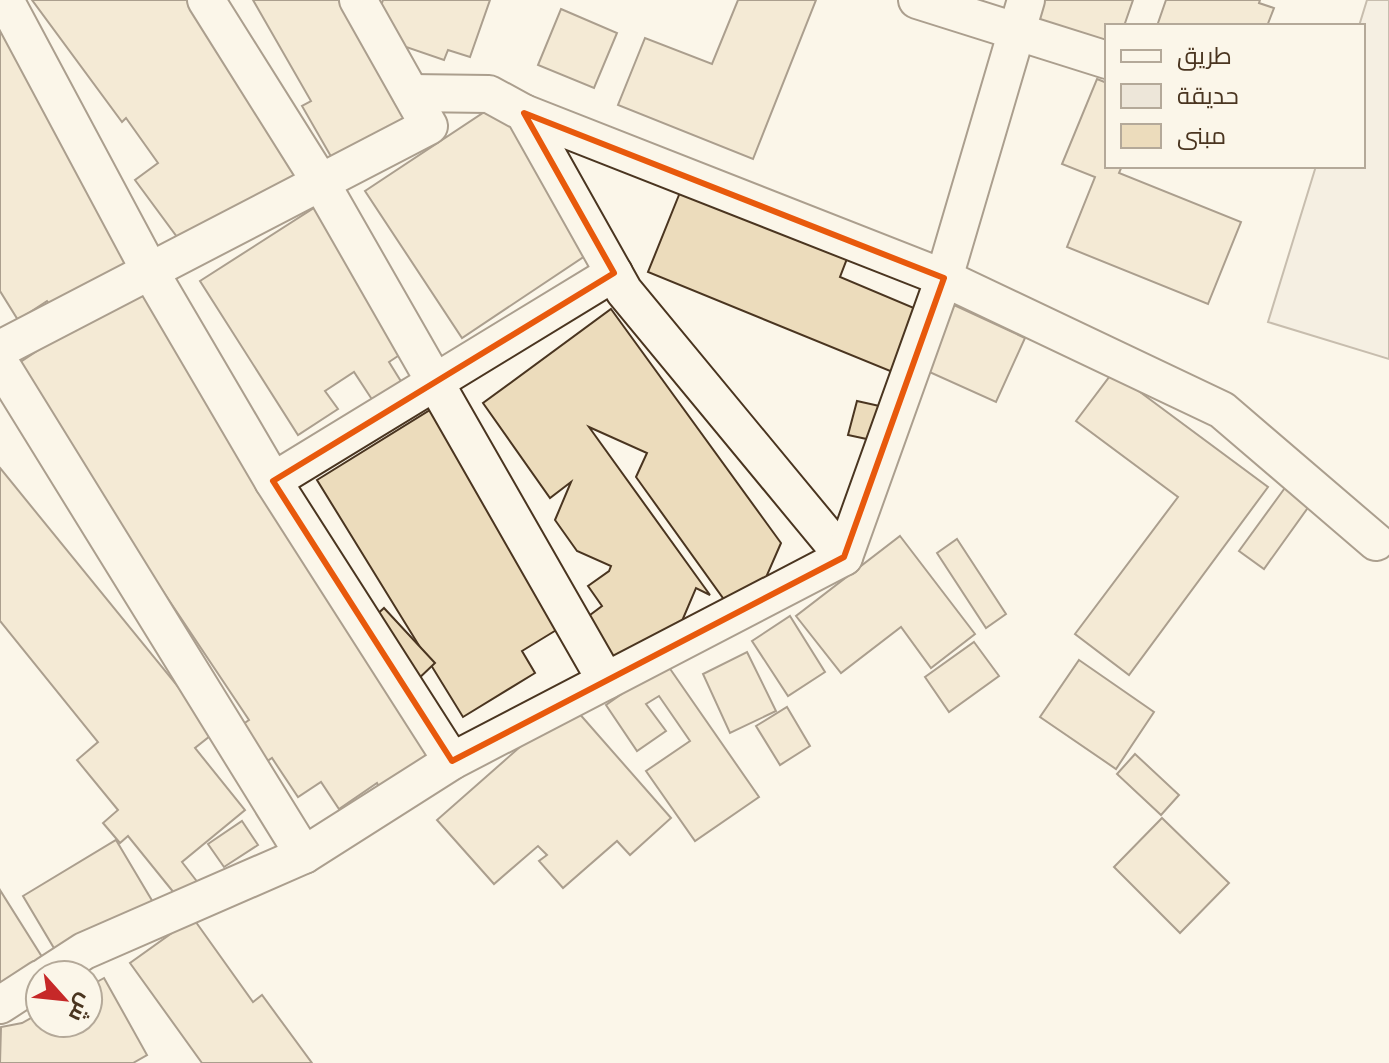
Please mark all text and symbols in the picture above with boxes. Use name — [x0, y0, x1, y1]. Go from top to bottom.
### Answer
legend — [1105, 24, 1365, 168]
text: طريق — [1177, 40, 1232, 71]
text: حديقة — [1177, 80, 1239, 109]
text: مبنى — [1177, 120, 1226, 150]
north arrow — [24, 959, 104, 1039]
text: ش — [63, 989, 101, 1027]

